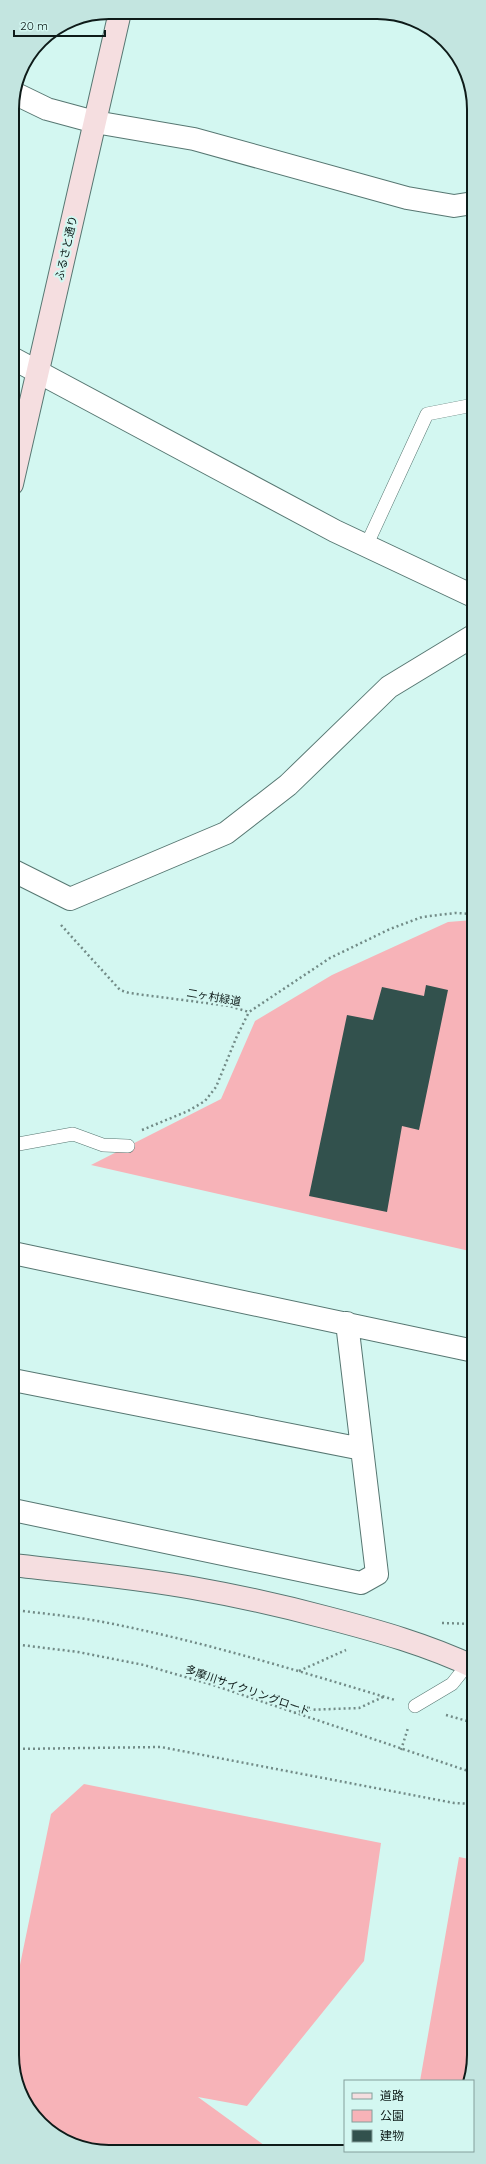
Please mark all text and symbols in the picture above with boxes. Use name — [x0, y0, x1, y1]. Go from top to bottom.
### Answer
scale bar — [14, 12, 105, 38]
text: 20 m — [20, 18, 48, 33]
street label: ふるさと通り — [52, 214, 80, 282]
street label: 二ヶ村緑道 — [186, 985, 242, 1009]
street label: 多摩川サイクリングロード — [183, 1662, 313, 1718]
legend — [344, 2080, 474, 2152]
text: 道路 — [380, 2088, 404, 2103]
text: 公園 — [380, 2108, 404, 2123]
text: 建物 — [380, 2128, 404, 2143]

